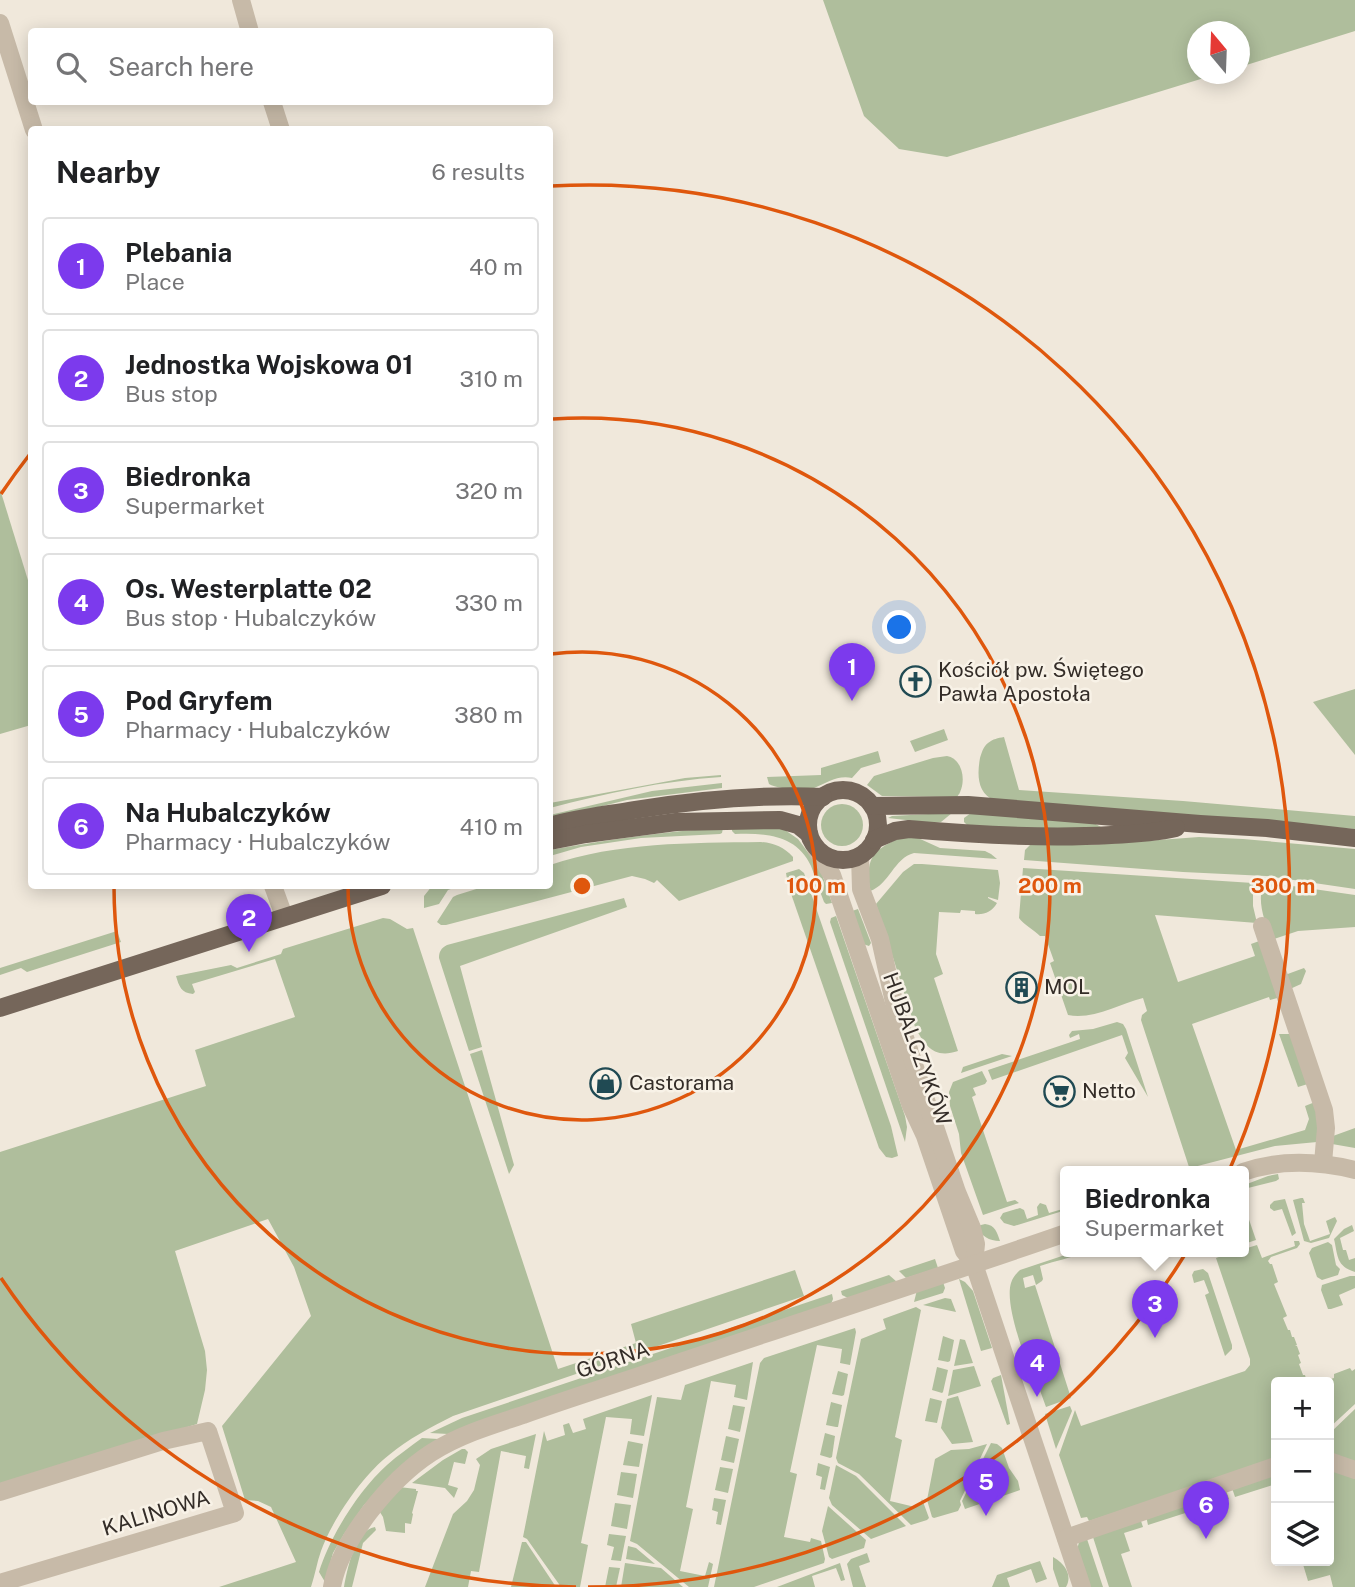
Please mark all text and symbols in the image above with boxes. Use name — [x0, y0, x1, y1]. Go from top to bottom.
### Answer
north arrow — [1187, 21, 1250, 84]
search box — [28, 28, 553, 105]
icon: search — [52, 48, 90, 86]
text: Search here — [108, 51, 254, 82]
text: Nearby — [56, 154, 160, 190]
text: 6 results — [432, 158, 525, 185]
text: Plebania — [125, 237, 232, 268]
text: 1 — [76, 253, 86, 280]
text: 40 m — [469, 253, 523, 280]
text: Place — [125, 268, 185, 295]
text: Jednostka Wojskowa 01 — [125, 349, 413, 380]
text: 2 — [74, 365, 88, 392]
text: 310 m — [460, 365, 523, 392]
text: Bus stop — [125, 380, 218, 407]
text: Biedronka — [125, 461, 251, 492]
text: 3 — [73, 477, 89, 504]
text: 320 m — [455, 477, 523, 504]
text: Supermarket — [125, 492, 265, 519]
text: Os. Westerplatte 02 — [125, 573, 372, 604]
text: 4 — [73, 589, 89, 616]
text: 330 m — [455, 589, 523, 616]
text: Bus stop · Hubalczyków — [125, 604, 376, 631]
your location — [882, 610, 916, 644]
pin: 1 — [829, 643, 875, 701]
place label: Kościół pw. Świętego Pawła Apostoła — [938, 657, 1144, 706]
church icon: Kościół pw. Świętego Pawła Apostoła — [898, 665, 932, 699]
text: Pod Gryfem — [125, 685, 273, 716]
text: 5 — [73, 701, 89, 728]
text: 380 m — [454, 701, 523, 728]
text: Pharmacy · Hubalczyków — [125, 716, 390, 743]
text: Na Hubalczyków — [125, 797, 331, 828]
text: 6 — [73, 813, 89, 840]
text: 410 m — [460, 813, 523, 840]
text: Pharmacy · Hubalczyków — [125, 828, 390, 855]
text: 100 m — [786, 873, 846, 898]
text: 200 m — [1018, 873, 1082, 898]
text: 300 m — [1251, 873, 1315, 898]
centre of rings — [570, 874, 594, 898]
pin: 2 — [226, 894, 272, 952]
street label: HUBALCZYKÓW — [878, 969, 957, 1129]
building icon: MOL — [1004, 970, 1038, 1004]
place label: MOL — [1044, 974, 1090, 999]
shop icon: Castorama — [589, 1066, 623, 1100]
place label: Castorama — [629, 1070, 734, 1095]
supermarket icon: Netto — [1042, 1074, 1076, 1108]
place label: Netto — [1082, 1078, 1136, 1103]
popup — [1060, 1166, 1249, 1257]
text: Biedronka — [1084, 1183, 1211, 1214]
text: Supermarket — [1084, 1214, 1225, 1241]
pin: 3 — [1132, 1280, 1178, 1338]
street label: GÓRNA — [573, 1336, 653, 1383]
pin: 4 — [1014, 1339, 1060, 1397]
map controls — [1271, 1377, 1334, 1566]
button: + — [1271, 1377, 1334, 1440]
button: − — [1271, 1440, 1334, 1503]
pin: 5 — [963, 1458, 1009, 1516]
pin: 6 — [1183, 1481, 1229, 1539]
street label: KALINOWA — [99, 1484, 213, 1541]
button: layers — [1271, 1503, 1334, 1566]

